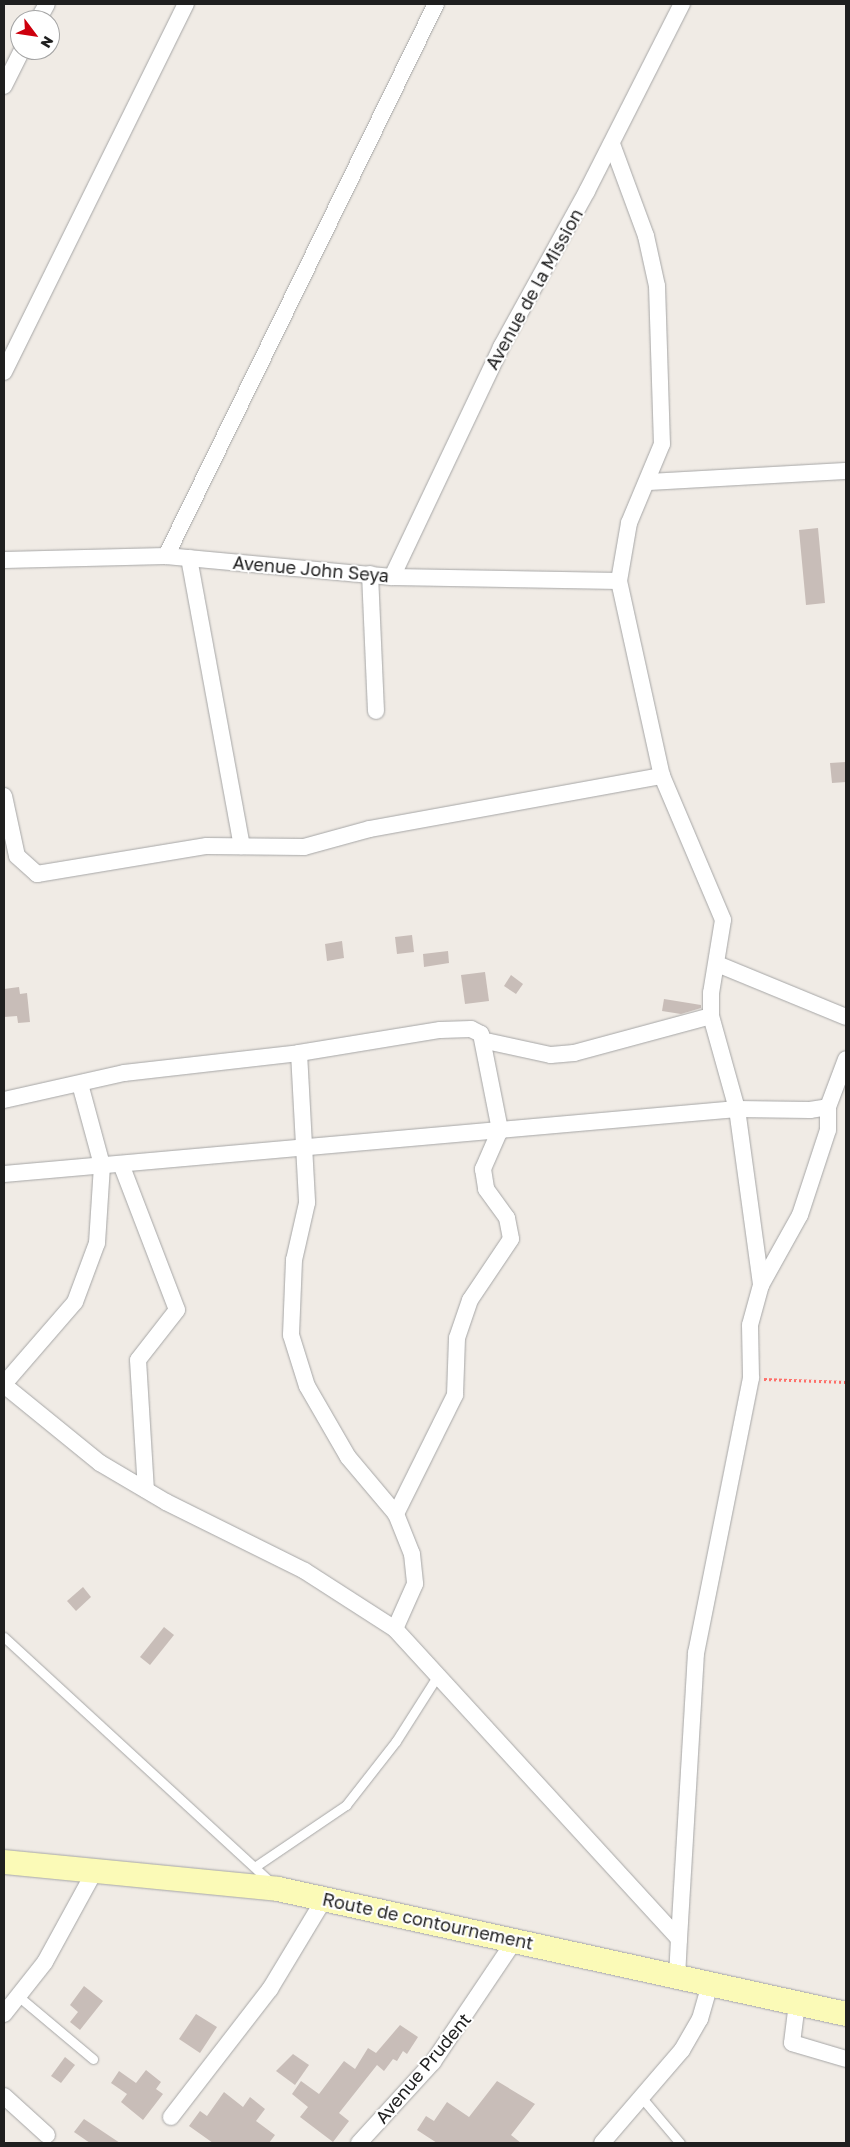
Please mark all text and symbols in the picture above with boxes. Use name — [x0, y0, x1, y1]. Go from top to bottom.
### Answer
north arrow — [10, 10, 60, 60]
text: N — [37, 34, 57, 51]
street label: Avenue de la Mission — [481, 205, 587, 373]
street label: Avenue John Seya — [232, 551, 390, 587]
street label: Route de contournement — [320, 1888, 536, 1954]
street label: Avenue Prudent — [371, 2008, 475, 2128]

